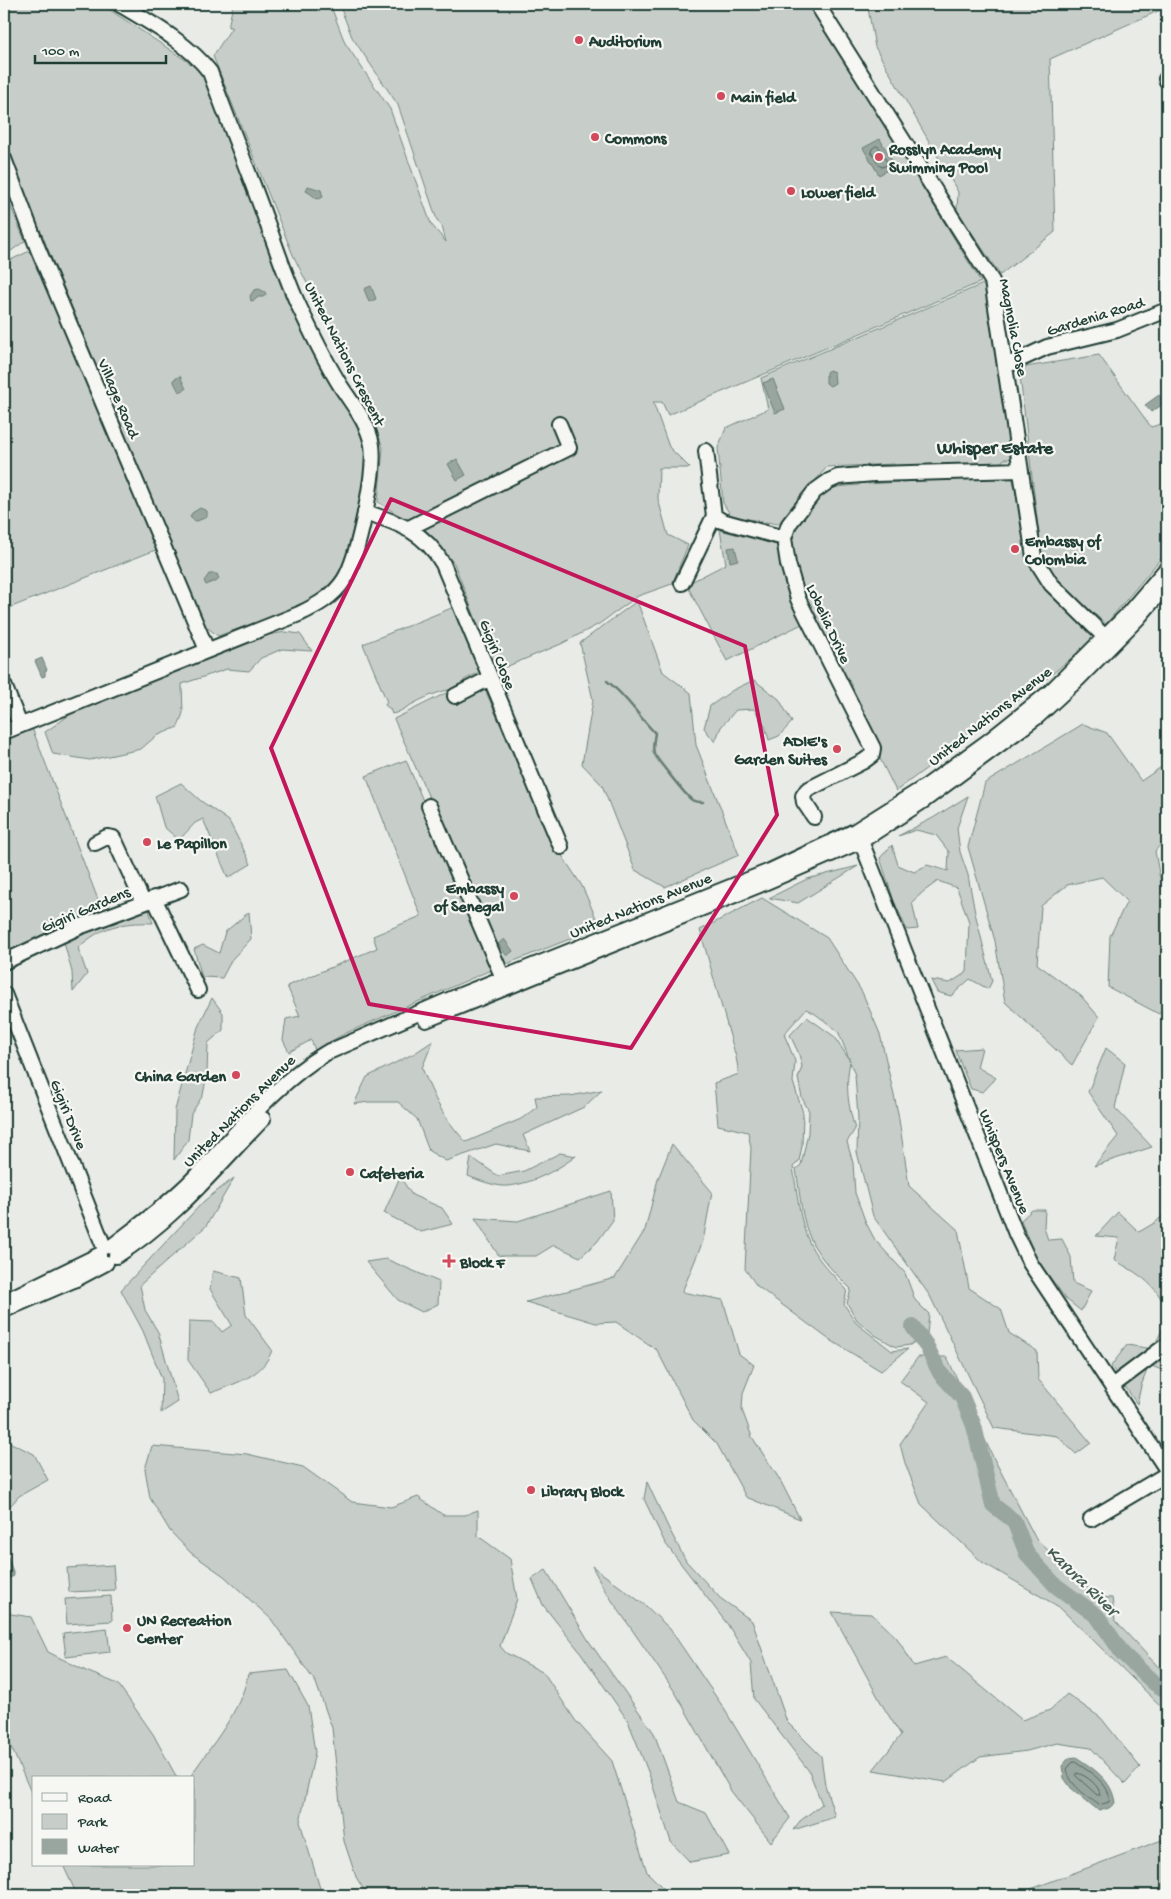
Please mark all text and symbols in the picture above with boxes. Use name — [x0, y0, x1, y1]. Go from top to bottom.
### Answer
scale bar — [35, 32, 166, 64]
marker: Auditorium — [573, 34, 585, 46]
place label: Auditorium — [588, 34, 662, 53]
text: 100 m — [41, 43, 80, 61]
place label: Main field — [731, 89, 797, 109]
marker: Main field — [715, 90, 727, 102]
marker: Commons — [589, 131, 601, 143]
place label: Commons — [604, 131, 668, 150]
place label: Rosslyn Academy Swimming Pool — [888, 142, 1001, 179]
marker: Rosslyn Academy Swimming Pool — [873, 151, 885, 163]
place label: Lower field — [801, 184, 876, 204]
marker: Lower field — [785, 185, 797, 197]
street label: Magnolia Close — [993, 277, 1031, 379]
street label: United Nations Crescent — [298, 279, 388, 431]
street label: Gardenia Road — [1045, 294, 1149, 342]
street label: Village Road — [91, 356, 143, 443]
district label: Whisper Estate — [936, 439, 1054, 460]
place label: Embassy of Colombia — [1024, 533, 1102, 571]
marker: Embassy of Colombia — [1009, 543, 1021, 555]
street label: Lobelia Drive — [800, 582, 854, 668]
street label: Gigiri Close — [473, 618, 519, 694]
street label: United Nations Avenue — [926, 663, 1057, 772]
place label: ADIE's Garden Suites — [734, 734, 828, 771]
marker: ADIE's Garden Suites — [831, 743, 843, 755]
marker: Le Papillon — [141, 836, 153, 848]
place label: Le Papillon — [157, 836, 227, 855]
street label: United Nations Avenue — [568, 870, 716, 944]
place label: Embassy of Senegal — [433, 881, 504, 918]
street label: Gigiri Gardens — [39, 884, 135, 938]
marker: Embassy of Senegal — [508, 890, 520, 902]
street label: United Nations Avenue — [180, 1052, 301, 1173]
place label: China Garden — [134, 1069, 226, 1088]
marker: China Garden — [230, 1069, 242, 1081]
street label: Gigiri Drive — [44, 1077, 90, 1154]
street label: Whispers Avenue — [973, 1107, 1033, 1218]
place label: Cafeteria — [359, 1165, 425, 1185]
marker: Cafeteria — [344, 1166, 356, 1178]
marker: Block F — [442, 1254, 456, 1268]
place label: Block F — [459, 1255, 506, 1274]
marker: Library Block — [525, 1484, 537, 1496]
place label: Library Block — [541, 1484, 625, 1503]
water label: Karura River — [1041, 1542, 1124, 1624]
place label: UN Recreation Center — [136, 1613, 232, 1650]
marker: UN Recreation Center — [121, 1622, 133, 1634]
legend — [32, 1776, 195, 1866]
text: Road — [78, 1790, 112, 1808]
text: Park — [77, 1814, 108, 1832]
text: Water — [78, 1840, 120, 1858]

